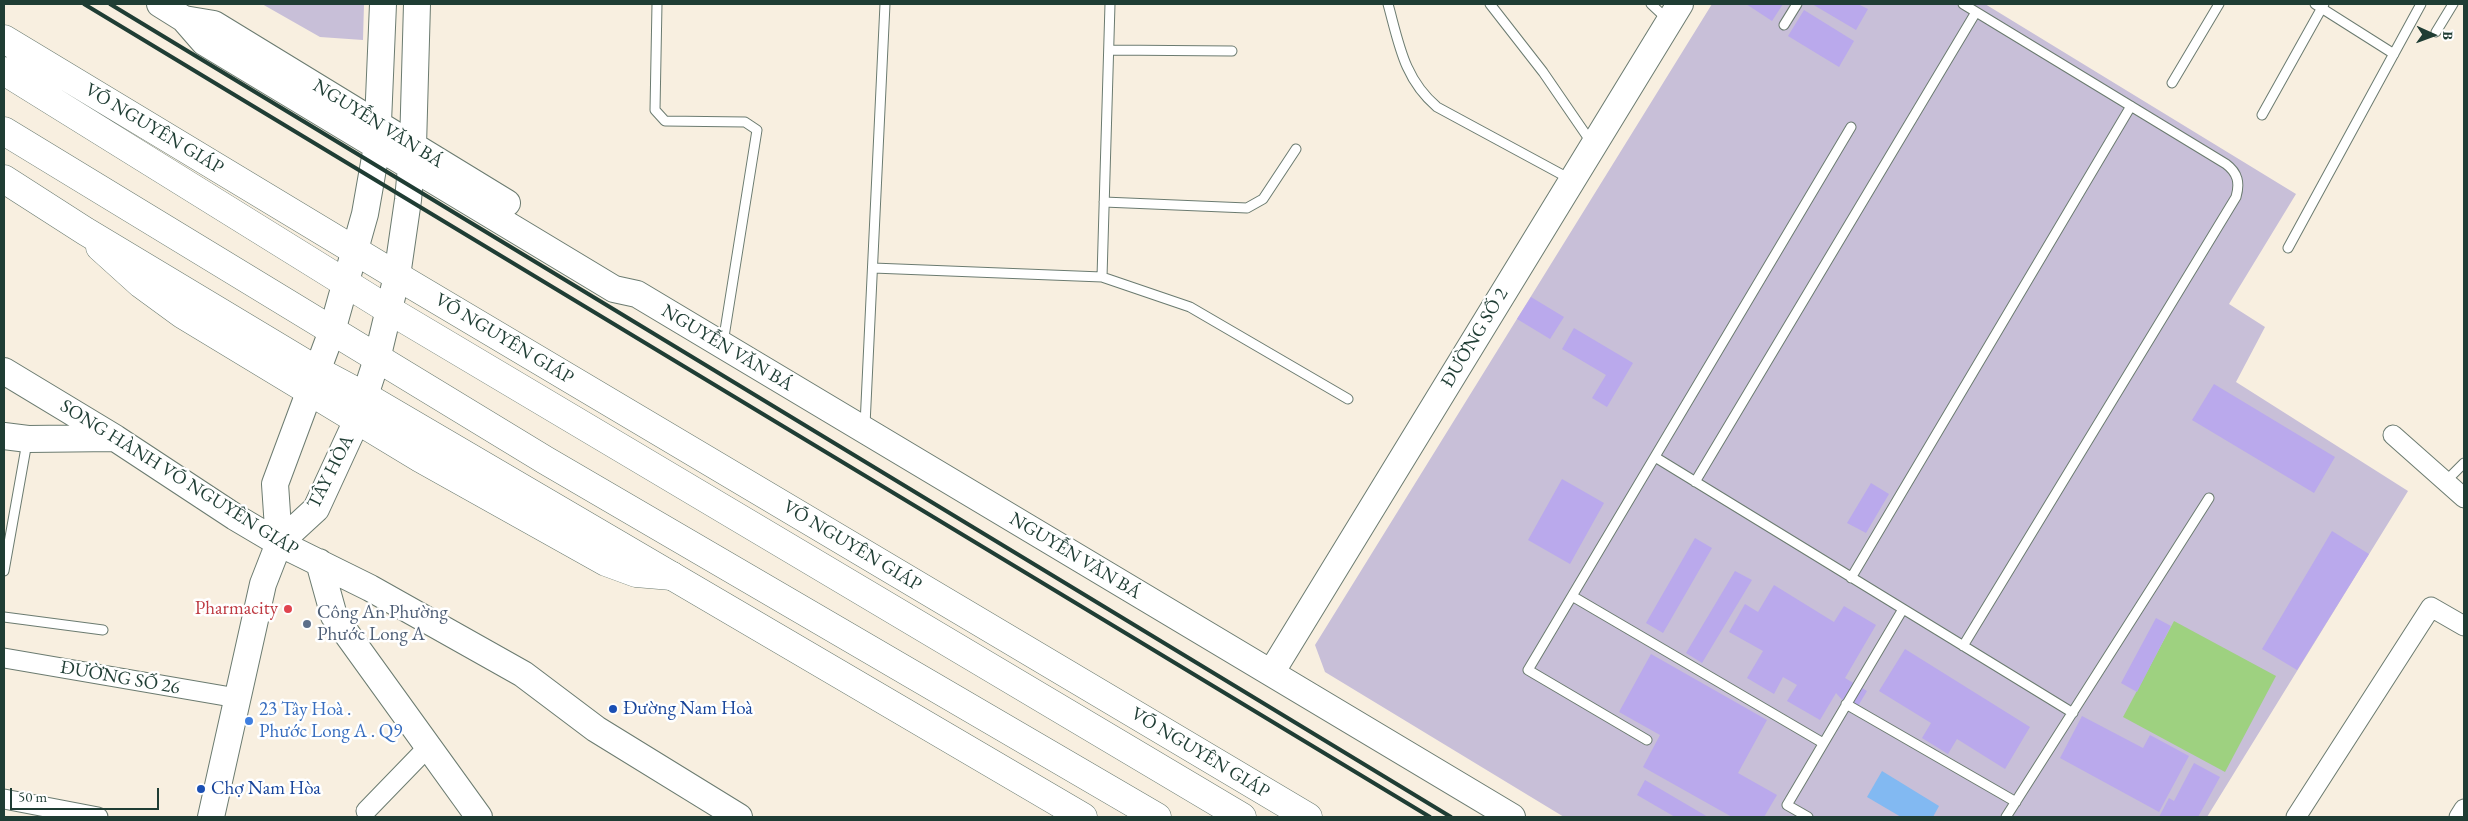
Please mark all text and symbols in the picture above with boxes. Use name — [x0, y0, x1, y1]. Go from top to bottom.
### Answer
north arrow — [2408, 10, 2458, 60]
text: B — [2439, 31, 2457, 40]
street label: NGUYỄN VĂN BÁ — [309, 75, 447, 173]
street label: VÕ NGUYÊN GIÁP — [80, 79, 228, 179]
street label: ĐƯỜNG SỐ 2 — [1436, 284, 1514, 392]
street label: VÕ NGUYÊN GIÁP — [430, 289, 578, 389]
street label: NGUYỄN VĂN BÁ — [657, 300, 797, 396]
street label: SONG HÀNH VÕ NGUYÊN GIÁP — [56, 395, 302, 561]
street label: TÂY HÒA — [303, 431, 359, 513]
street label: VÕ NGUYÊN GIÁP — [778, 496, 926, 596]
street label: NGUYỄN VĂN BÁ — [1005, 508, 1145, 604]
place label: Pharmacity — [195, 598, 278, 620]
place label: Công An Phường Phước Long A — [317, 602, 448, 646]
marker: Pharmacity — [282, 603, 294, 615]
marker: Công An Phường Phước Long A — [301, 618, 313, 630]
street label: ĐƯỜNG SỐ 26 — [58, 656, 182, 700]
place label: Đường Nam Hoà — [623, 698, 753, 720]
place label: 23 Tây Hoà . Phước Long A . Q9 — [259, 699, 402, 743]
marker: Đường Nam Hoà — [607, 703, 619, 715]
street label: VÕ NGUYÊN GIÁP — [1126, 703, 1274, 803]
marker: 23 Tây Hoà . Phước Long A . Q9 — [243, 715, 255, 727]
scale bar — [12, 778, 161, 810]
place label: Chợ Nam Hòa — [211, 778, 321, 800]
marker: Chợ Nam Hòa — [195, 783, 207, 795]
text: 50 m — [18, 787, 47, 806]

